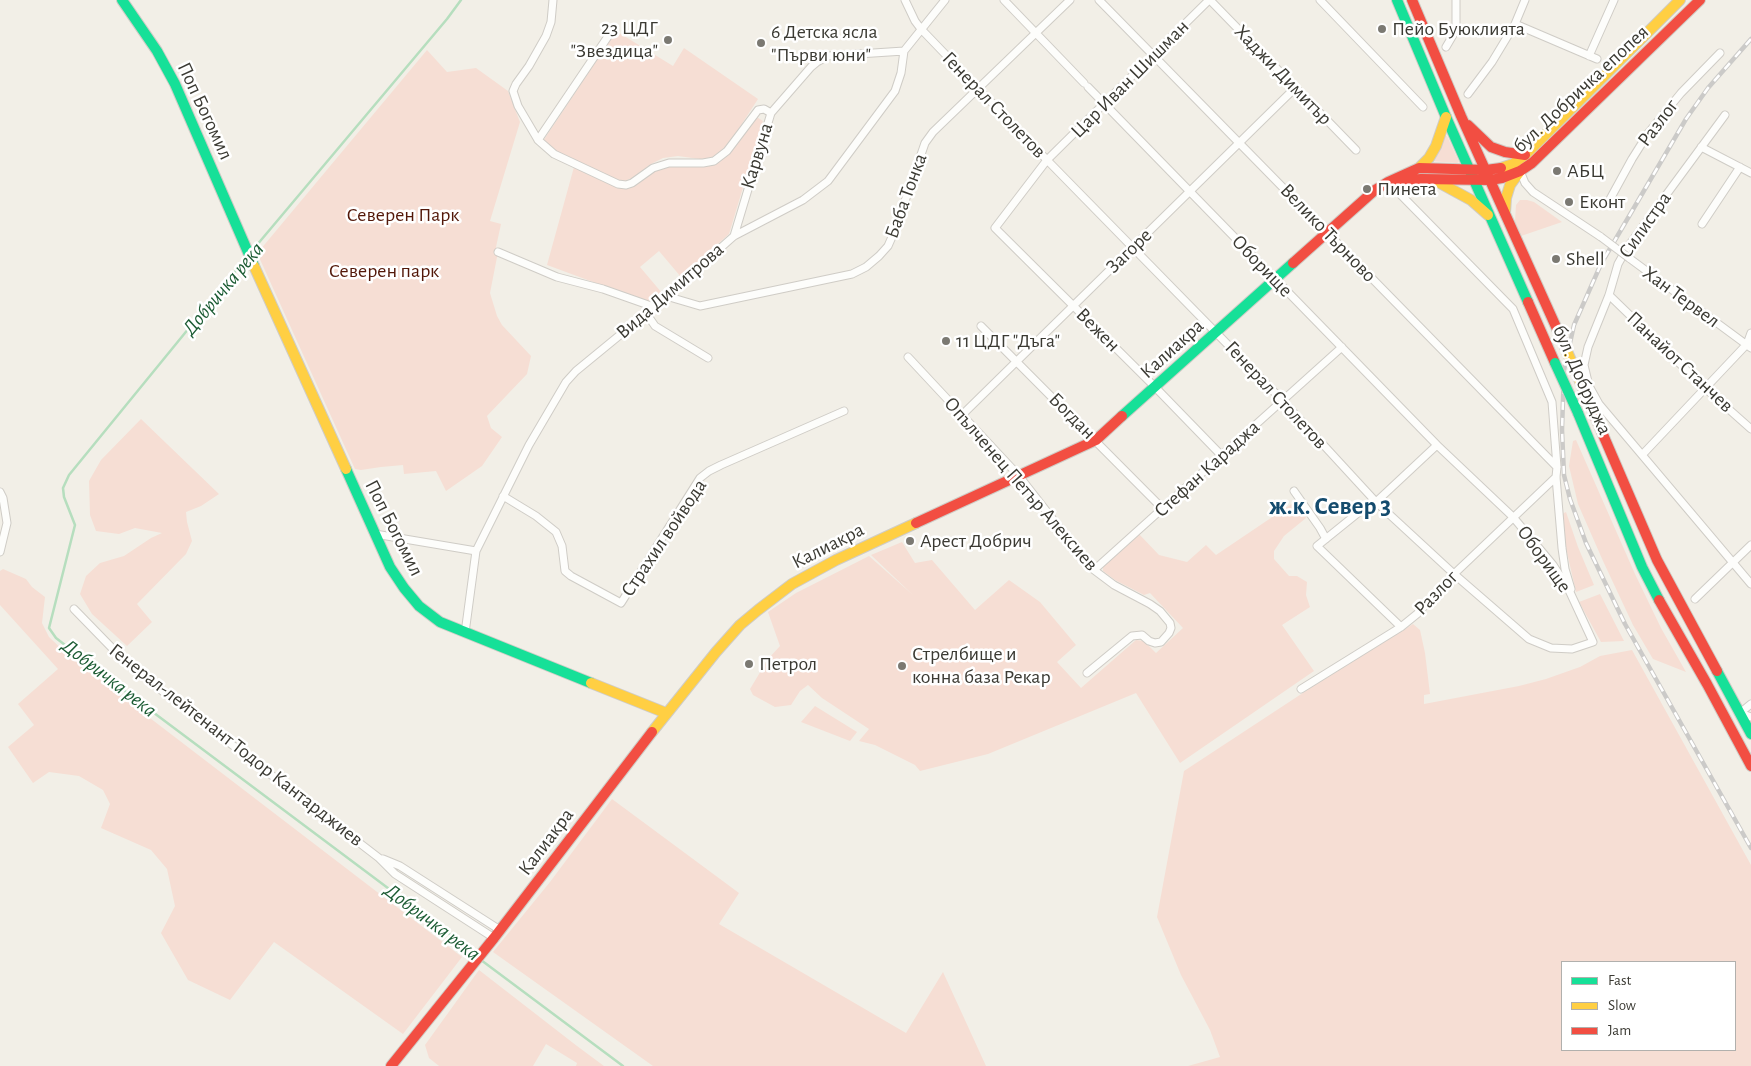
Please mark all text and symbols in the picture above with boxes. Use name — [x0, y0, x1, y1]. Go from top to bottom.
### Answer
street label: Цар Иван Шишман — [1066, 15, 1194, 143]
place label: 23 ЦДГ "Звездица" — [570, 16, 658, 63]
place label: Пейо Буюклията — [1392, 17, 1525, 41]
place label: 6 Детска ясла "Първи юни" — [771, 20, 878, 67]
street label: Хаджи Димитър — [1229, 20, 1337, 130]
street label: бул. Добричка епопея — [1508, 20, 1654, 158]
marker: Пейо Буюклията — [1376, 23, 1388, 35]
marker: 23 ЦДГ "Звездица" — [662, 34, 674, 46]
marker: 6 Детска ясла "Първи юни" — [755, 37, 767, 49]
street label: Генерал Столетов — [937, 47, 1051, 163]
street label: Поп Богомил — [172, 58, 238, 164]
street label: Разлог — [1632, 95, 1684, 151]
street label: Карвуна — [736, 120, 778, 192]
street label: Баба Тонка — [880, 150, 932, 242]
place label: АБЦ — [1567, 159, 1604, 183]
marker: АБЦ — [1551, 165, 1563, 177]
place label: Пинета — [1377, 177, 1437, 201]
street label: Велико Търново — [1275, 179, 1381, 287]
marker: Пинета — [1361, 183, 1373, 195]
street label: Силистра — [1613, 187, 1677, 263]
place label: Еконт — [1579, 190, 1625, 214]
marker: Еконт — [1563, 196, 1575, 208]
park label: Северен Парк — [347, 203, 459, 227]
street label: Загоре — [1101, 223, 1157, 279]
street label: Оборище — [1226, 230, 1298, 302]
water label: Добричка река — [177, 237, 269, 341]
street label: Вида Димитрова — [611, 238, 729, 344]
place label: Shell — [1566, 247, 1605, 271]
marker: Shell — [1550, 253, 1562, 265]
park label: Северен парк — [329, 259, 439, 283]
street label: Хан Тервел — [1638, 261, 1724, 333]
street label: Вежен — [1071, 303, 1125, 357]
street label: Панайот Станчев — [1622, 306, 1738, 418]
street label: Калиакра — [1135, 314, 1209, 384]
street label: бул. Добруджа — [1547, 321, 1617, 439]
place label: 11 ЦДГ "Дъга" — [956, 329, 1060, 353]
marker: 11 ЦДГ "Дъга" — [940, 335, 952, 347]
street label: Генерал Столетов — [1220, 336, 1332, 454]
street label: Богдан — [1044, 388, 1100, 444]
street label: Опълченец Петър Алексиев — [939, 392, 1103, 576]
street label: Стефан Караджа — [1149, 415, 1265, 523]
street label: Страхил войвода — [616, 475, 712, 601]
street label: Поп Богомил — [359, 476, 429, 580]
district label: ж.к. Север 3 — [1269, 491, 1391, 521]
street label: Калиакра — [788, 518, 868, 574]
street label: Оборище — [1512, 521, 1576, 597]
place label: Арест Добрич — [920, 529, 1032, 553]
marker: Арест Добрич — [904, 535, 916, 547]
street label: Разлог — [1409, 566, 1463, 620]
water label: Добричка река — [56, 633, 162, 723]
street label: Генерал-лейтенант Тодор Кантарджиев — [104, 638, 368, 852]
place label: Стрелбище и конна база Рекар — [912, 642, 1051, 689]
place label: Петрол — [759, 652, 817, 676]
marker: Петрол — [743, 658, 755, 670]
marker: Стрелбище и конна база Рекар — [896, 660, 908, 672]
street label: Калиакра — [513, 804, 579, 880]
water label: Добричка река — [379, 878, 485, 966]
legend — [1561, 961, 1736, 1051]
text: Fast — [1608, 973, 1631, 988]
text: Slow — [1608, 998, 1636, 1013]
text: Jam — [1608, 1023, 1631, 1038]

